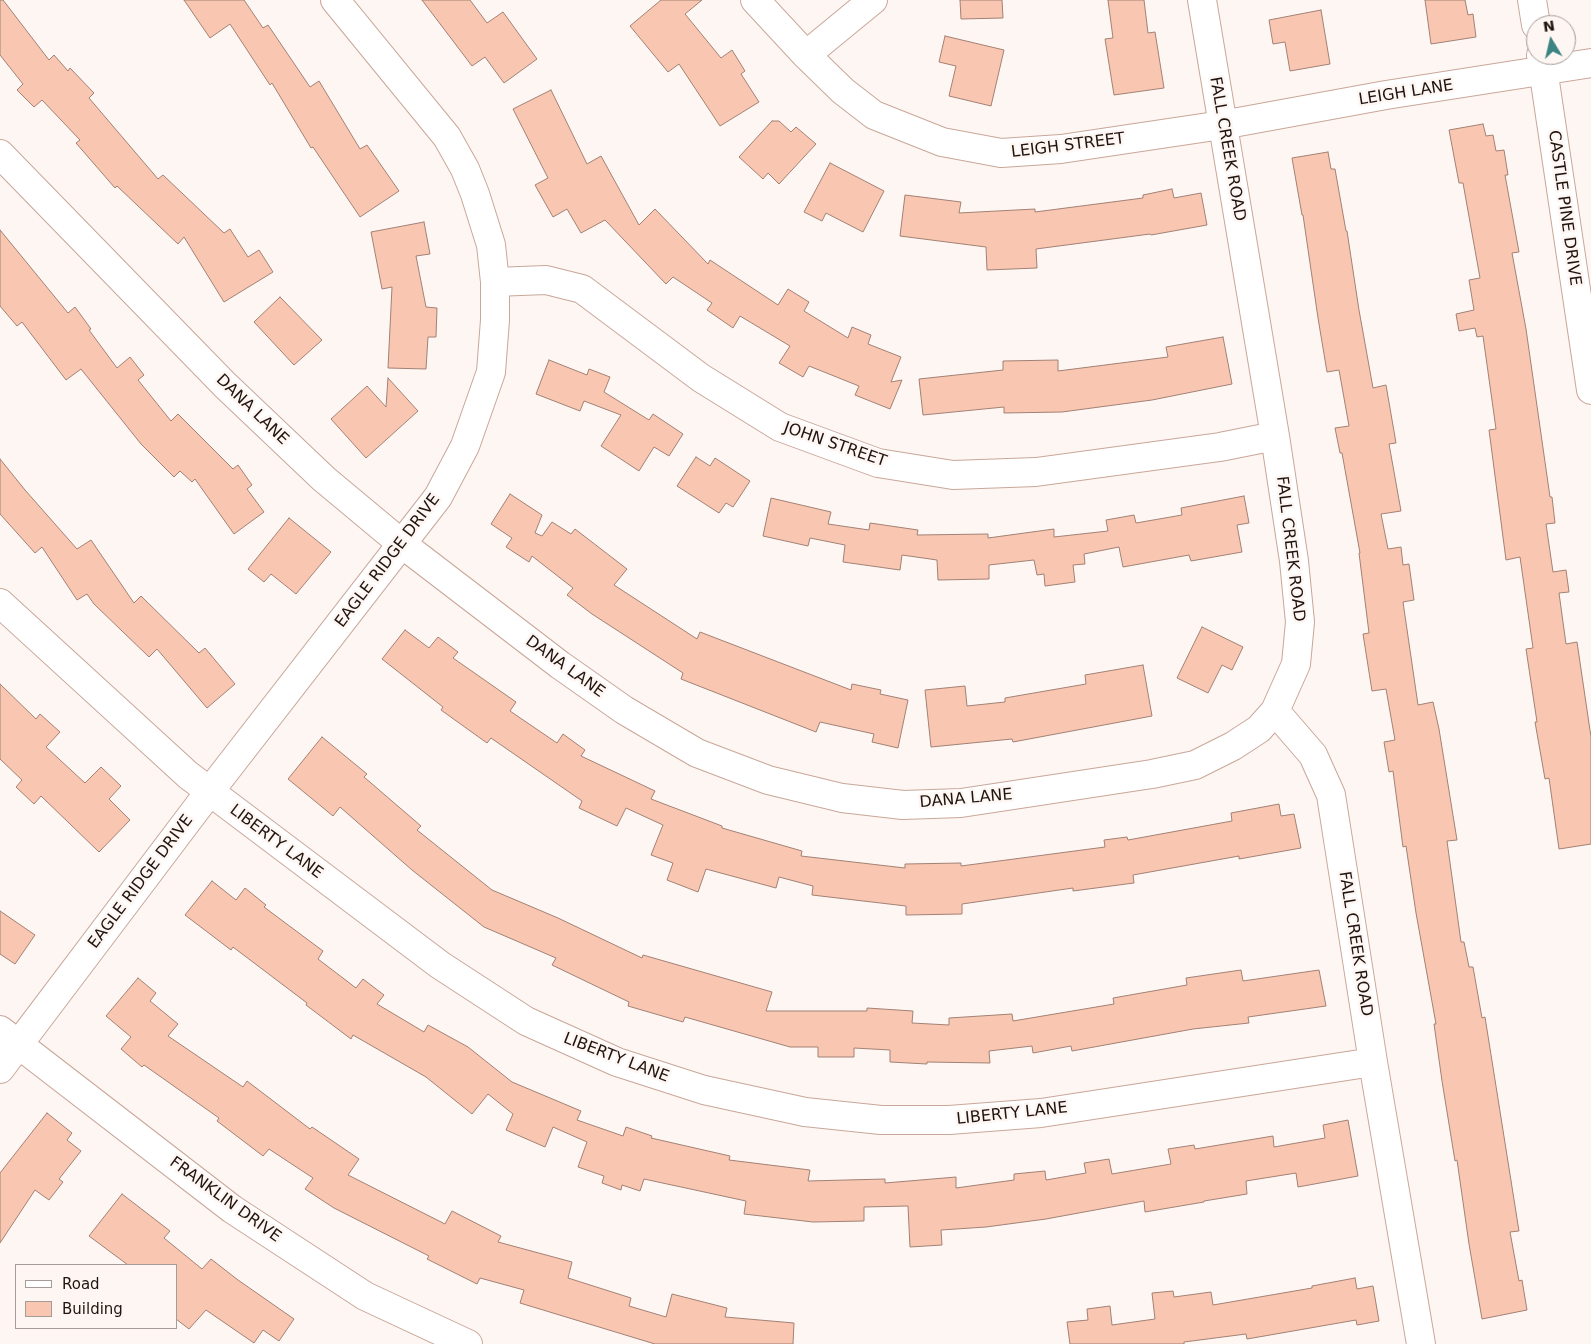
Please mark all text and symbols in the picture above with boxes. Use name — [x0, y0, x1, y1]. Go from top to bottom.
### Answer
north arrow — [1526, 15, 1576, 65]
text: N — [1542, 17, 1556, 35]
street label: FALL CREEK ROAD — [1205, 75, 1249, 223]
street label: LEIGH LANE — [1357, 76, 1455, 110]
street label: CASTLE PINE DRIVE — [1544, 129, 1584, 287]
street label: LEIGH STREET — [1010, 130, 1126, 162]
street label: DANA LANE — [212, 371, 292, 449]
street label: JOHN STREET — [781, 418, 889, 472]
street label: FALL CREEK ROAD — [1272, 475, 1308, 623]
street label: EAGLE RIDGE DRIVE — [332, 490, 444, 632]
street label: DANA LANE — [522, 632, 608, 702]
street label: DANA LANE — [919, 785, 1013, 813]
street label: LIBERTY LANE — [226, 801, 326, 883]
street label: EAGLE RIDGE DRIVE — [85, 811, 197, 953]
street label: FALL CREEK ROAD — [1334, 870, 1376, 1018]
street label: LIBERTY LANE — [560, 1029, 672, 1087]
street label: LIBERTY LANE — [955, 1099, 1069, 1129]
street label: FRANKLIN DRIVE — [166, 1153, 284, 1247]
legend — [15, 1264, 178, 1329]
text: Road — [62, 1275, 100, 1293]
text: Building — [62, 1300, 123, 1318]

